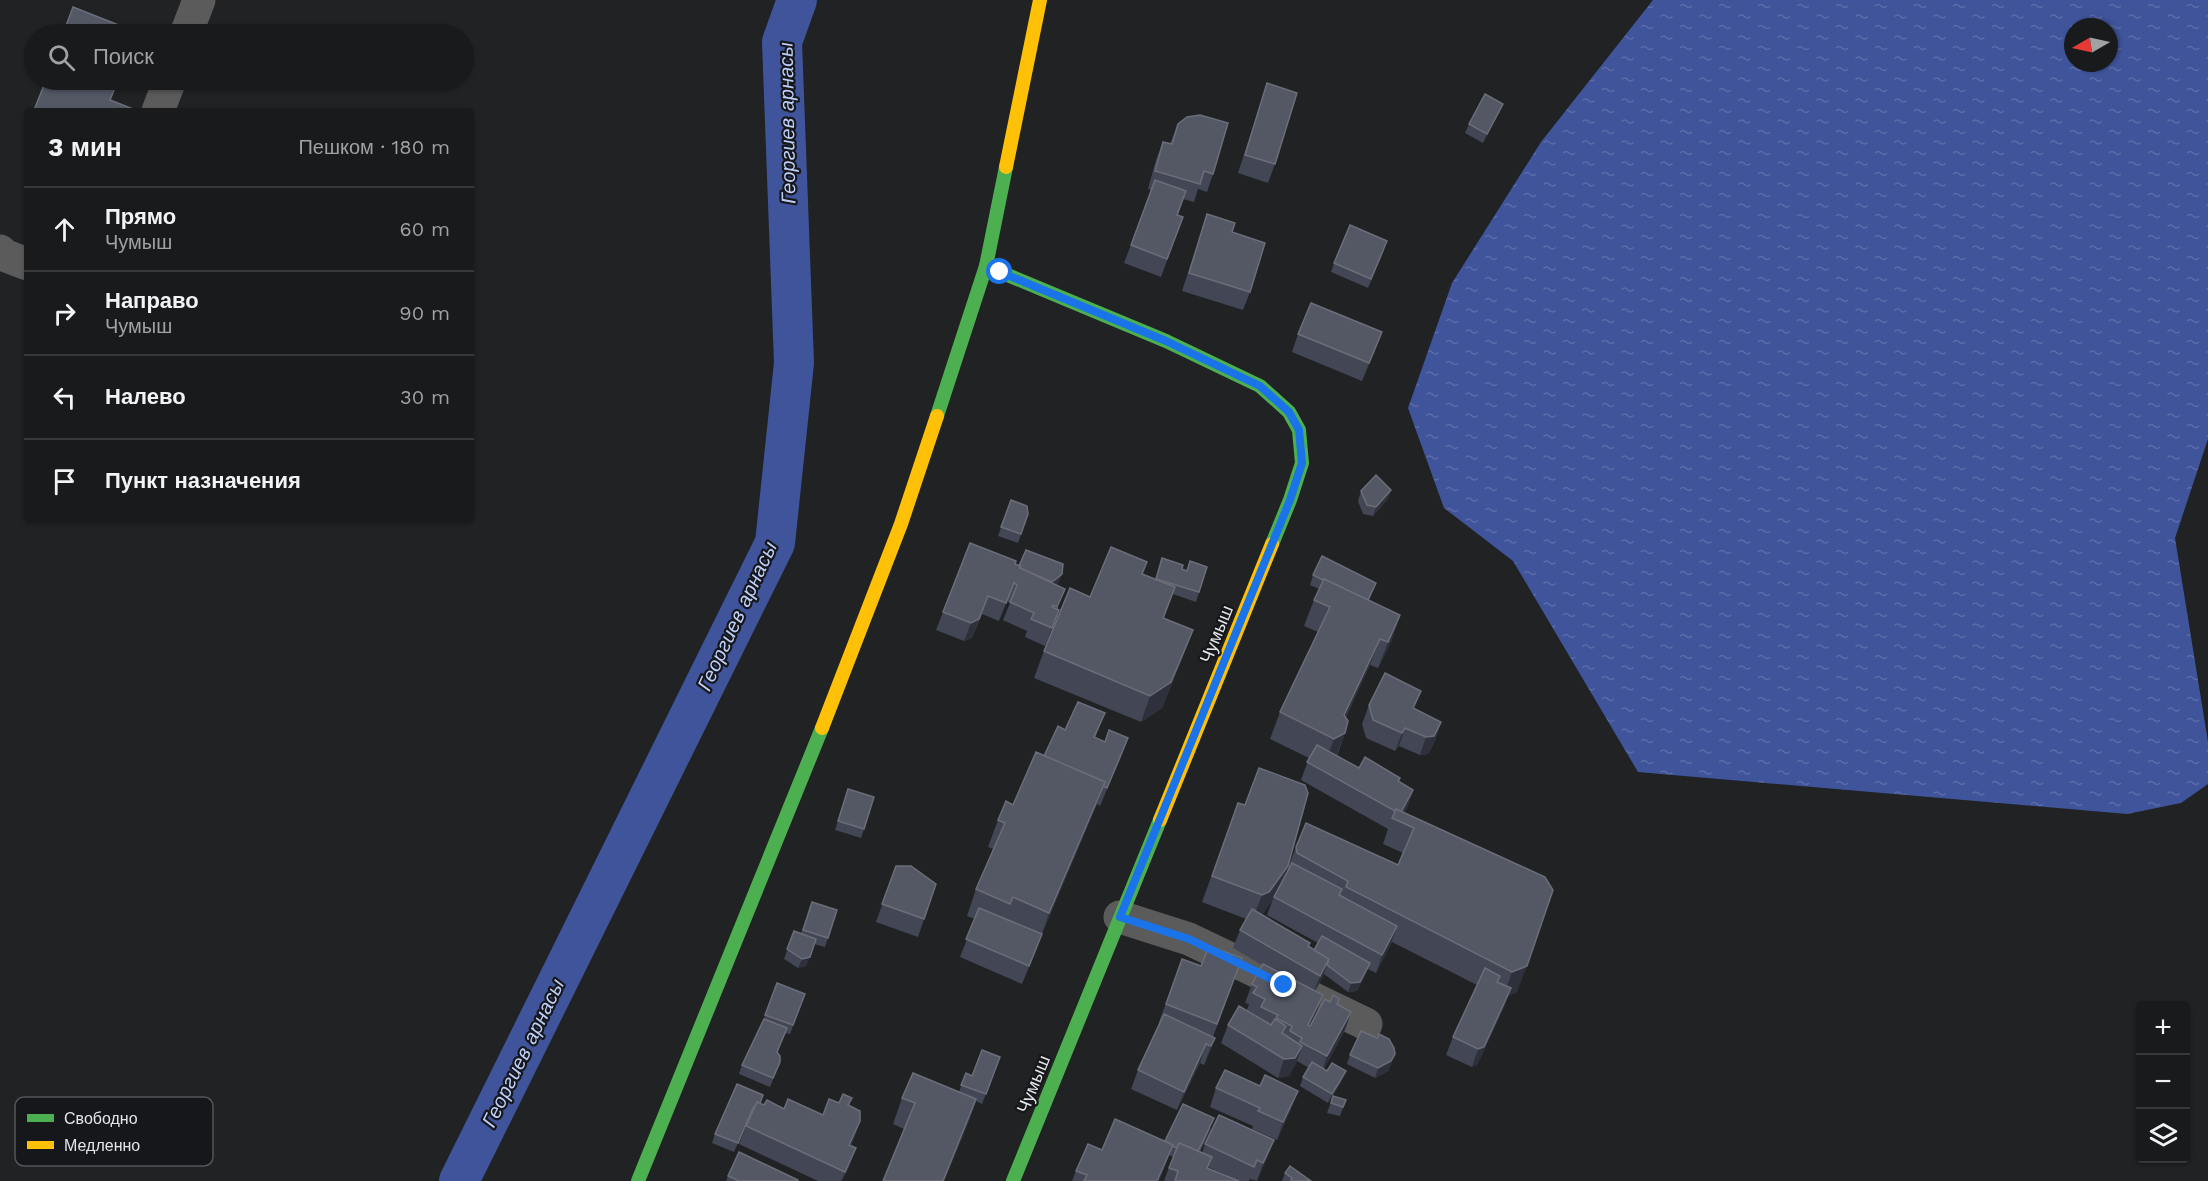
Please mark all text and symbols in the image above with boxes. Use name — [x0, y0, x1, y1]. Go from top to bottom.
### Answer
north arrow — [2064, 18, 2118, 72]
search box — [24, 24, 474, 90]
icon: search — [45, 41, 78, 74]
water label: Георгиев арнасы — [774, 42, 800, 204]
text: Поиск — [93, 44, 154, 69]
text: 3 мин — [48, 132, 122, 162]
text: Пешком · 180 m — [298, 135, 450, 159]
text: Прямо — [105, 204, 176, 229]
icon: ahead — [48, 213, 81, 246]
text: 60 m — [400, 217, 450, 241]
text: Чумыш — [105, 230, 172, 254]
route start — [986, 258, 1012, 284]
text: Направо — [105, 288, 199, 313]
icon: right — [48, 297, 81, 330]
text: 90 m — [399, 301, 450, 325]
text: Чумыш — [105, 314, 172, 338]
icon: left — [48, 381, 81, 414]
text: Налево — [105, 384, 186, 409]
text: 30 m — [400, 385, 450, 409]
icon: arrive — [48, 465, 81, 498]
text: Пункт назначения — [105, 468, 301, 493]
water label: Георгиев арнасы — [692, 537, 782, 694]
street label: Чумыш — [1195, 602, 1237, 666]
route end — [1270, 971, 1296, 997]
water label: Георгиев арнасы — [477, 975, 569, 1131]
map controls — [2136, 1001, 2190, 1163]
button: + — [2136, 1001, 2190, 1055]
street label: Чумыш — [1012, 1052, 1054, 1116]
button: − — [2136, 1055, 2190, 1109]
legend — [15, 1097, 213, 1166]
text: Свободно — [64, 1109, 138, 1128]
button: layers — [2136, 1109, 2190, 1163]
text: Медленно — [64, 1136, 140, 1155]

